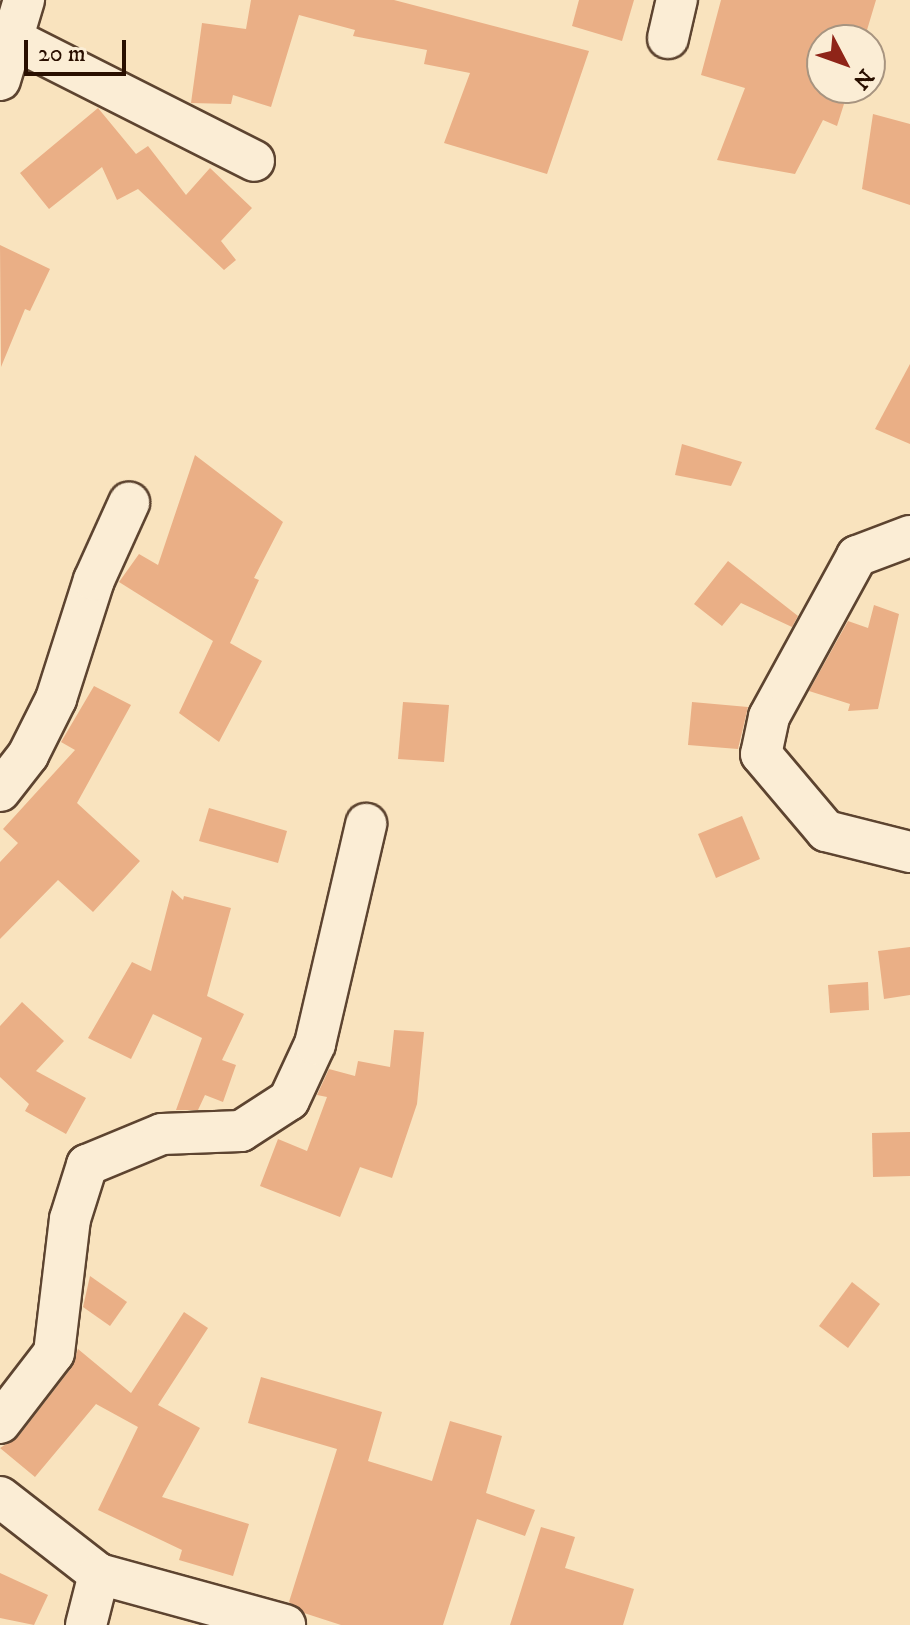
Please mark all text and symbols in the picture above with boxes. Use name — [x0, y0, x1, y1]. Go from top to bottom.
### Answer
scale bar — [28, 24, 130, 74]
north arrow — [806, 24, 886, 104]
text: 20 m — [38, 39, 86, 69]
text: N — [847, 63, 879, 94]

